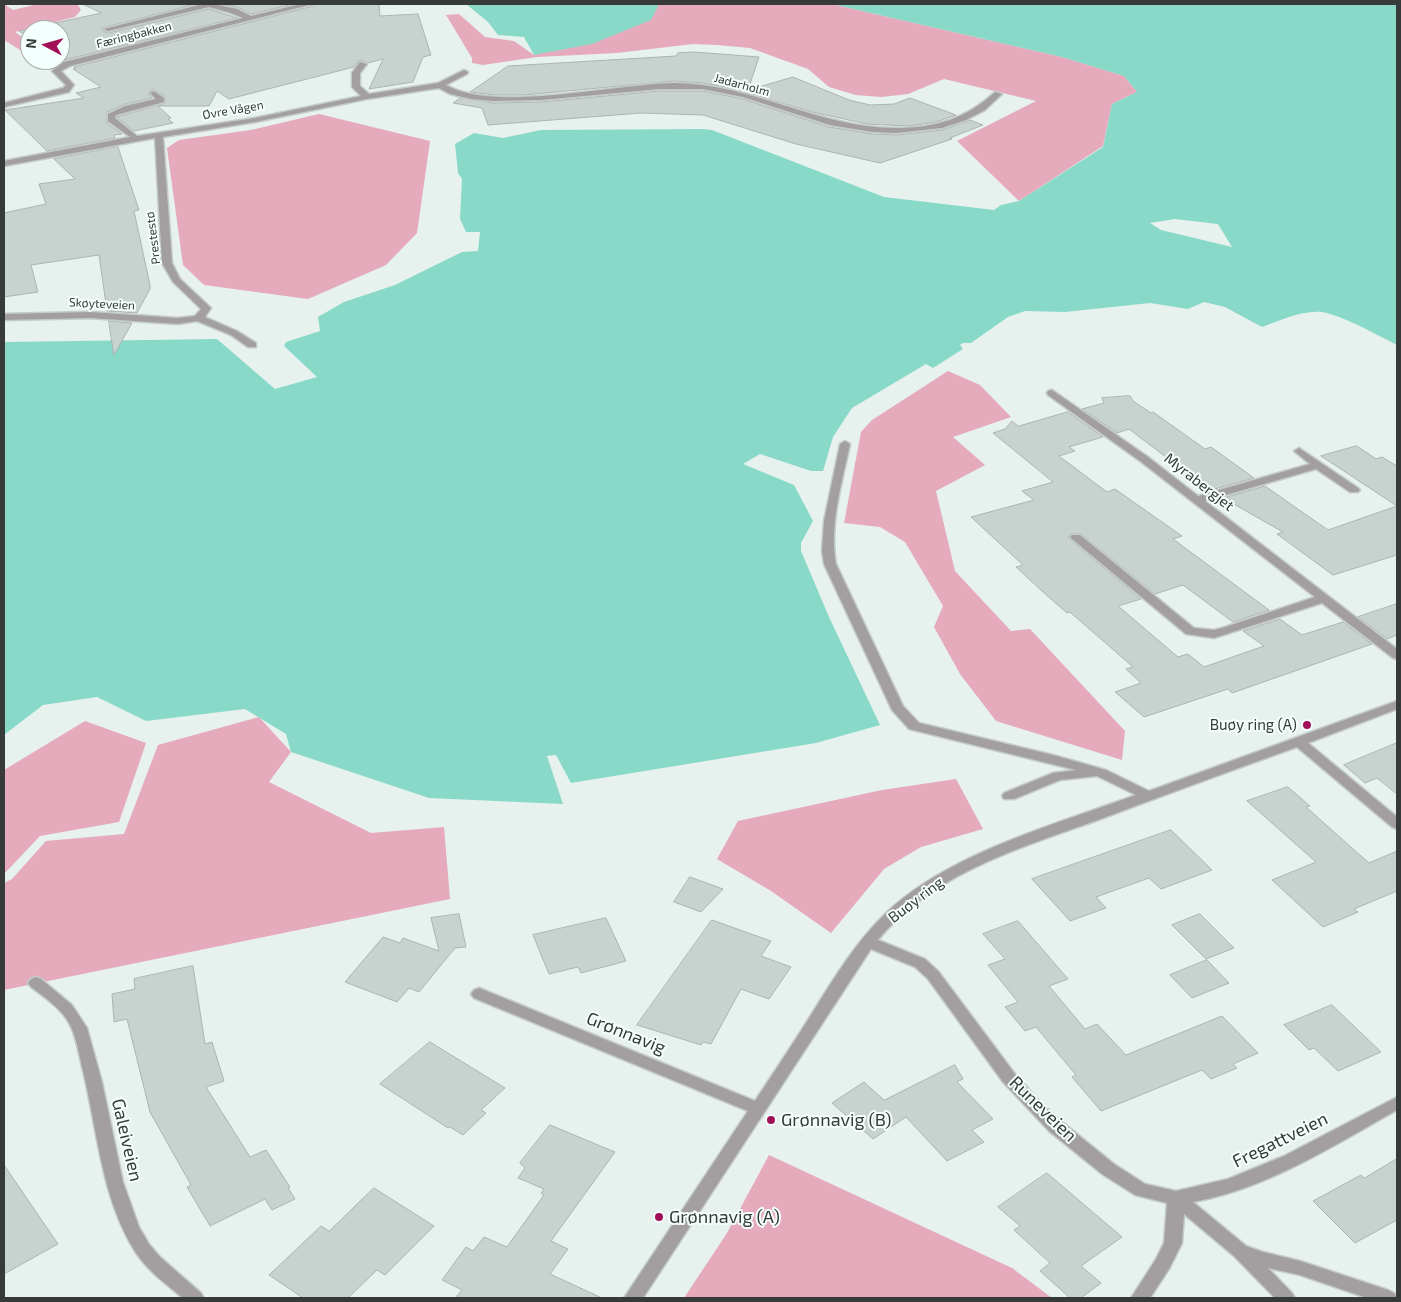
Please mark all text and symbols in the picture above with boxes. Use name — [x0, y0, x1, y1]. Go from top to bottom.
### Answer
street label: Færingbakken — [95, 19, 173, 51]
north arrow — [20, 20, 70, 70]
text: N — [22, 38, 40, 49]
street label: Jadarholm — [713, 71, 771, 99]
street label: Øvre Vågen — [201, 98, 265, 122]
street label: Prestestø — [143, 211, 163, 265]
street label: Skøyteveien — [69, 295, 135, 313]
street label: Myrabergjet — [1160, 449, 1238, 515]
place label: Buøy ring (A) — [1210, 716, 1297, 734]
marker: Buøy ring (A) — [1301, 719, 1313, 731]
street label: Buøy ring — [885, 873, 947, 927]
street label: Grønnavig — [583, 1007, 669, 1059]
street label: Runeveien — [1005, 1072, 1081, 1146]
street label: Galeiveien — [107, 1096, 147, 1184]
street label: Fregattveien — [1229, 1108, 1331, 1172]
place label: Grønnavig (B) — [781, 1109, 892, 1131]
marker: Grønnavig (B) — [765, 1114, 777, 1126]
place label: Grønnavig (A) — [669, 1206, 780, 1228]
marker: Grønnavig (A) — [653, 1211, 665, 1223]

